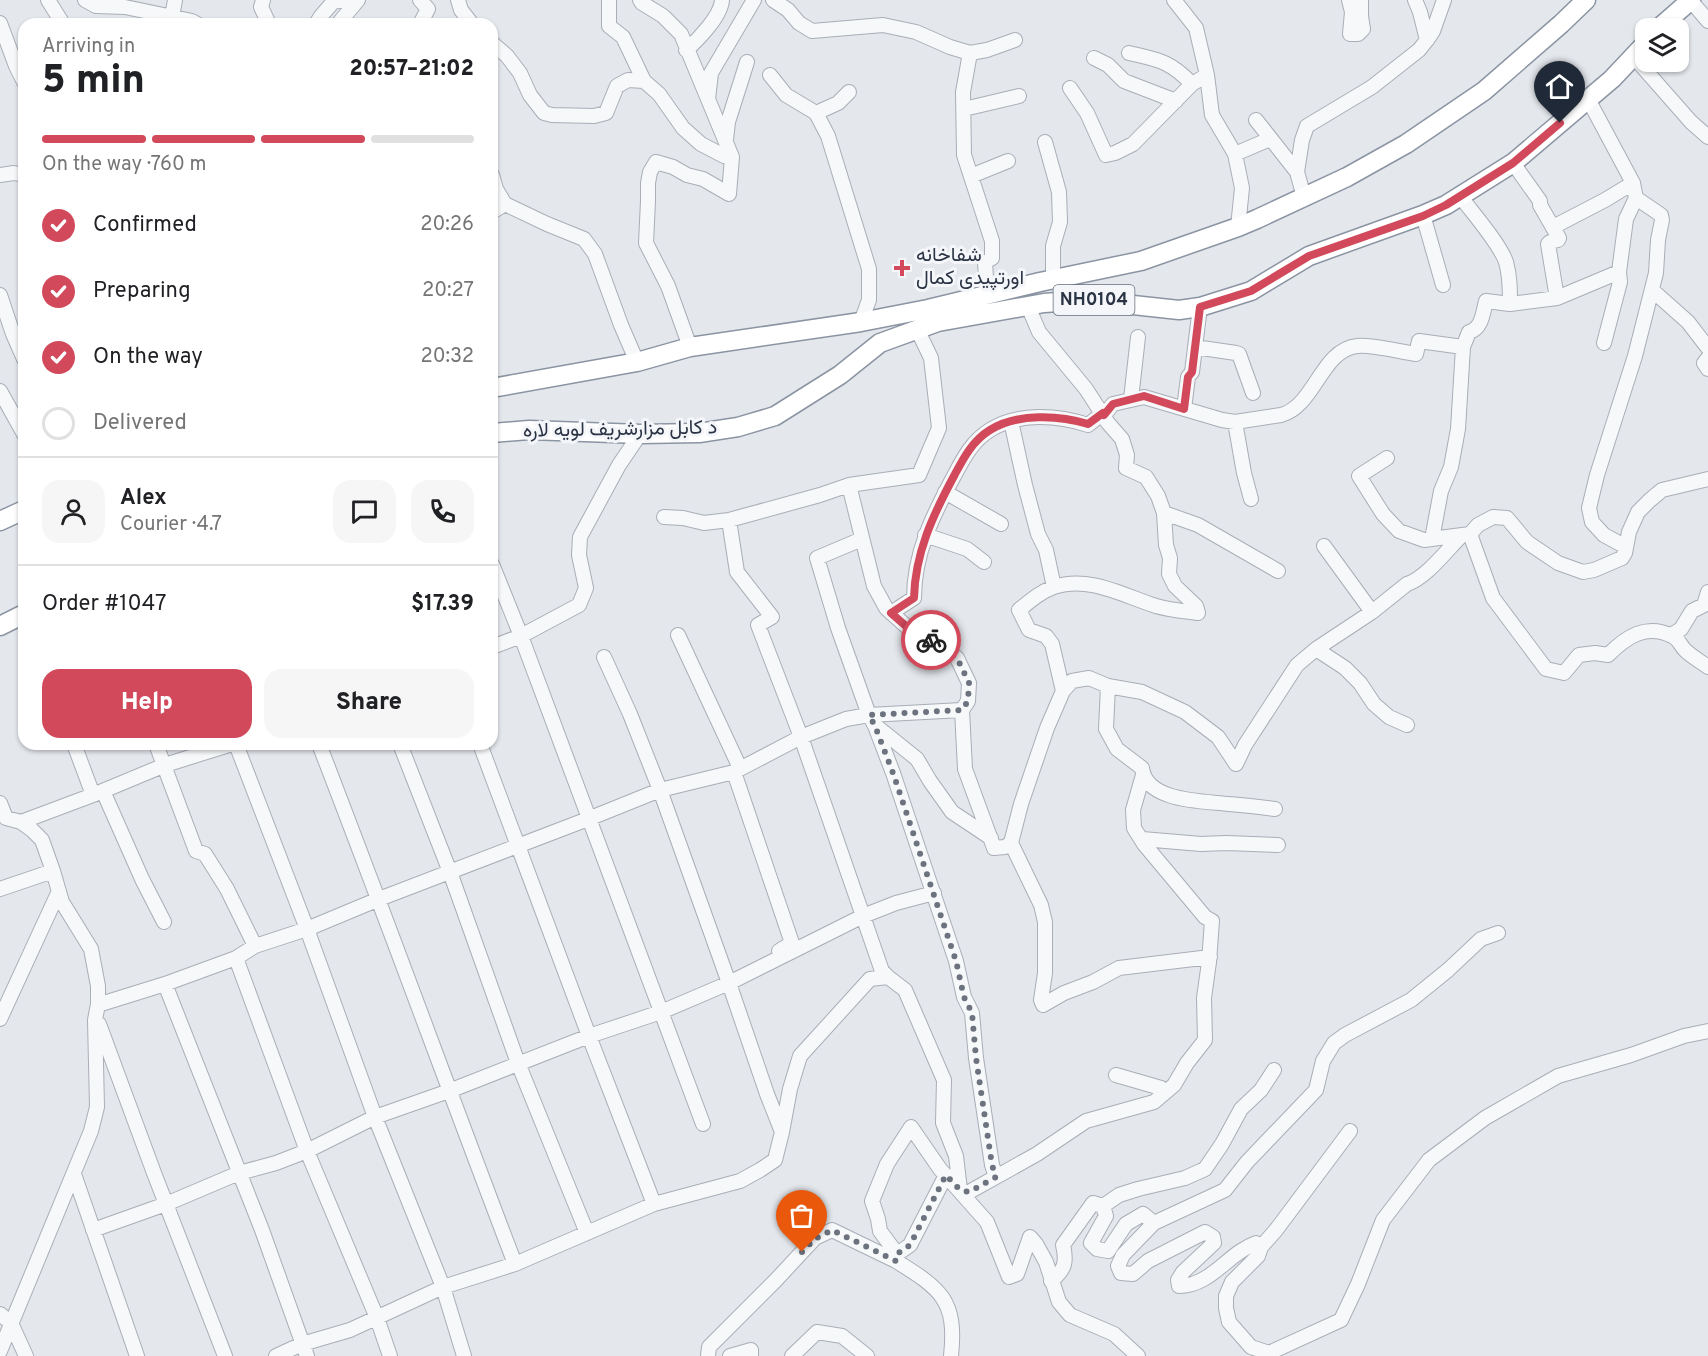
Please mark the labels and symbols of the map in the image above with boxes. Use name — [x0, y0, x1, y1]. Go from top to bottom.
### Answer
pin — [1534, 61, 1585, 123]
place label: شفاخانه اورتپیدی کمال — [916, 243, 1024, 292]
marker: شفاخانه اورتپیدی کمال — [893, 259, 911, 277]
road number: NH0104 — [1054, 285, 1134, 315]
street label: د کابل مزارشریف لویه لاره — [523, 415, 717, 445]
courier — [901, 610, 961, 670]
pin — [776, 1190, 827, 1252]

